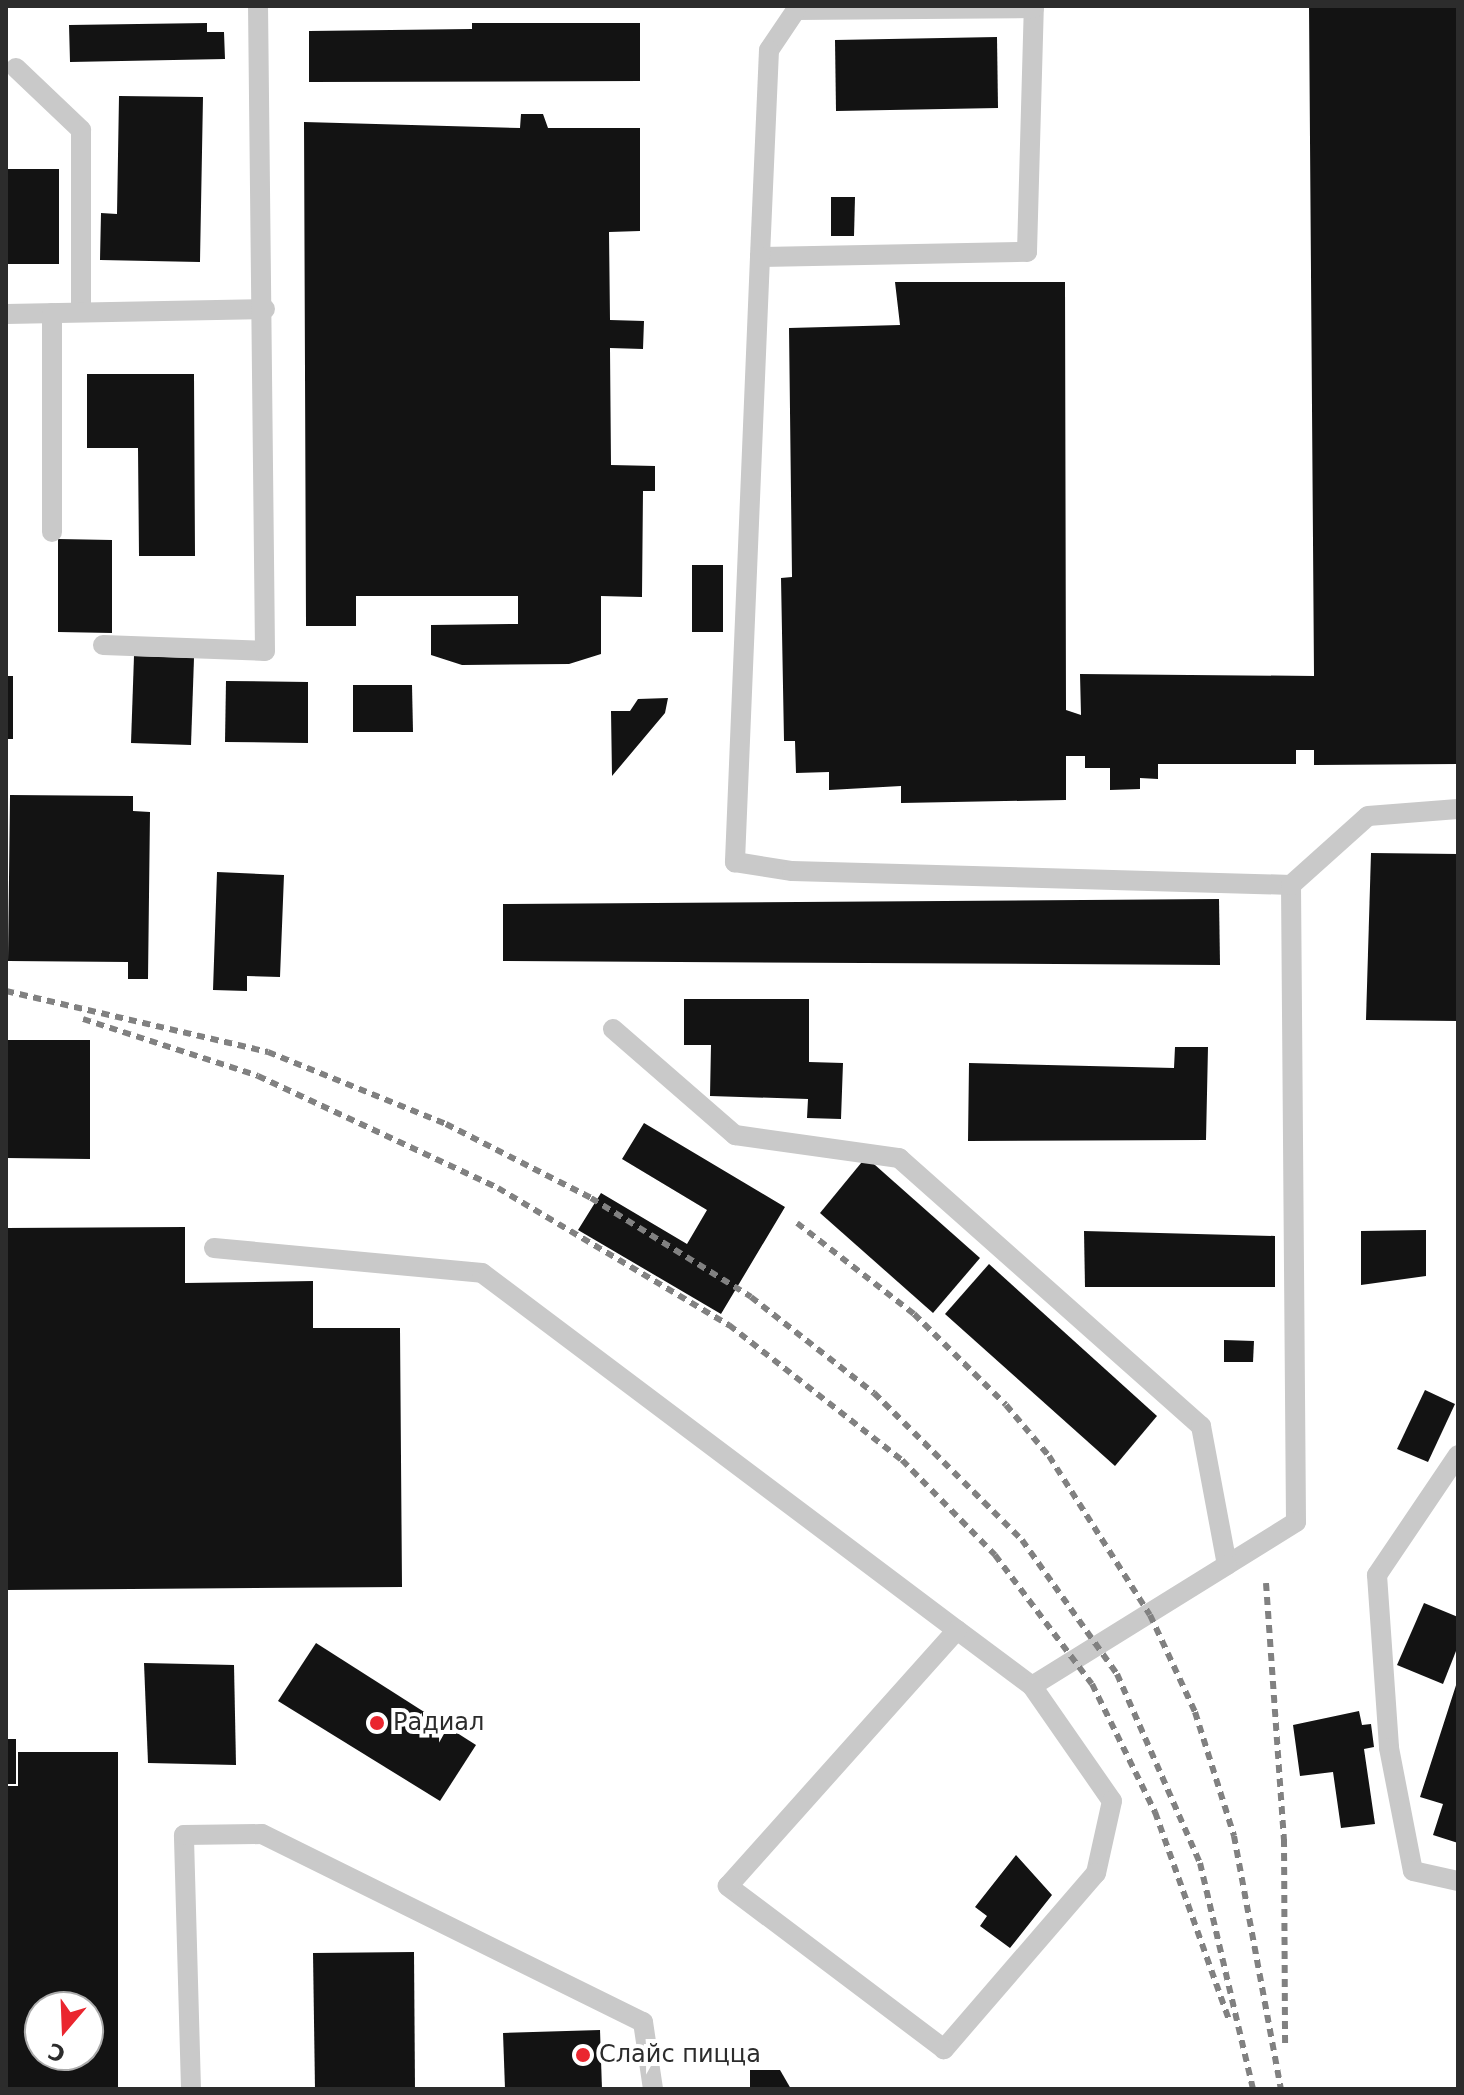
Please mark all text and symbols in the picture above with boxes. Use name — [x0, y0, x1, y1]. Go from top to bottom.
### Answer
place label: Радиал — [393, 1709, 484, 1737]
marker: Радиал — [368, 1714, 386, 1732]
north arrow — [24, 1991, 104, 2071]
text: С — [45, 2038, 68, 2067]
place label: Слайс пицца — [599, 2041, 761, 2069]
marker: Слайс пицца — [574, 2046, 592, 2064]

